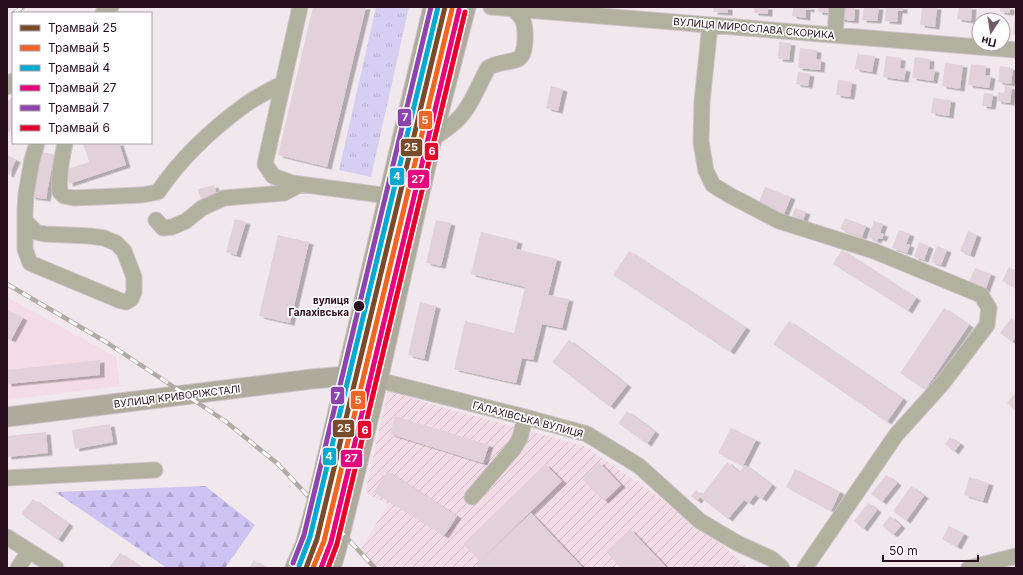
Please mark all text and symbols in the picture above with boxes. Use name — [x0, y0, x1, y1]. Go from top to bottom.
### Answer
legend — [12, 12, 152, 144]
north arrow — [971, 12, 1011, 52]
street label: ВУЛИЦЯ МИРОСЛАВА СКОРИКА — [673, 15, 835, 41]
text: Трамвай 25 — [48, 20, 117, 35]
text: Пн — [980, 33, 998, 50]
text: Трамвай 5 — [48, 40, 110, 55]
text: Трамвай 4 — [48, 60, 110, 75]
text: Трамвай 27 — [48, 80, 117, 95]
text: Трамвай 7 — [48, 100, 109, 115]
line badge: 7 — [397, 108, 412, 127]
text: 7 — [402, 110, 408, 124]
line badge: 5 — [418, 110, 433, 130]
text: 5 — [421, 113, 429, 127]
text: Трамвай 6 — [48, 120, 110, 135]
line badge: 25 — [400, 138, 423, 157]
text: 25 — [404, 140, 418, 154]
line badge: 6 — [424, 142, 439, 161]
text: 6 — [428, 144, 436, 158]
line badge: 4 — [389, 167, 405, 186]
text: 4 — [393, 169, 401, 183]
line badge: 27 — [407, 169, 430, 189]
text: 27 — [411, 172, 425, 186]
place label: вулиця Галахівська — [289, 294, 349, 318]
marker: вулиця Галахівська — [352, 299, 366, 313]
street label: ВУЛИЦЯ КРИВОРІЖСТАЛІ — [113, 382, 241, 410]
line badge: 7 — [330, 386, 345, 405]
text: 7 — [334, 389, 340, 403]
line badge: 5 — [350, 390, 366, 410]
text: 5 — [354, 393, 362, 407]
street label: ГАЛАХІВСЬКА ВУЛИЦЯ — [471, 398, 585, 440]
line badge: 25 — [332, 419, 355, 438]
line badge: 6 — [357, 420, 372, 439]
text: 25 — [337, 421, 351, 435]
text: 6 — [361, 423, 369, 437]
line badge: 4 — [322, 447, 337, 466]
text: 4 — [325, 449, 333, 463]
line badge: 27 — [340, 449, 363, 468]
text: 27 — [344, 451, 358, 465]
scale bar — [883, 537, 978, 563]
text: 50 m — [889, 543, 918, 558]

